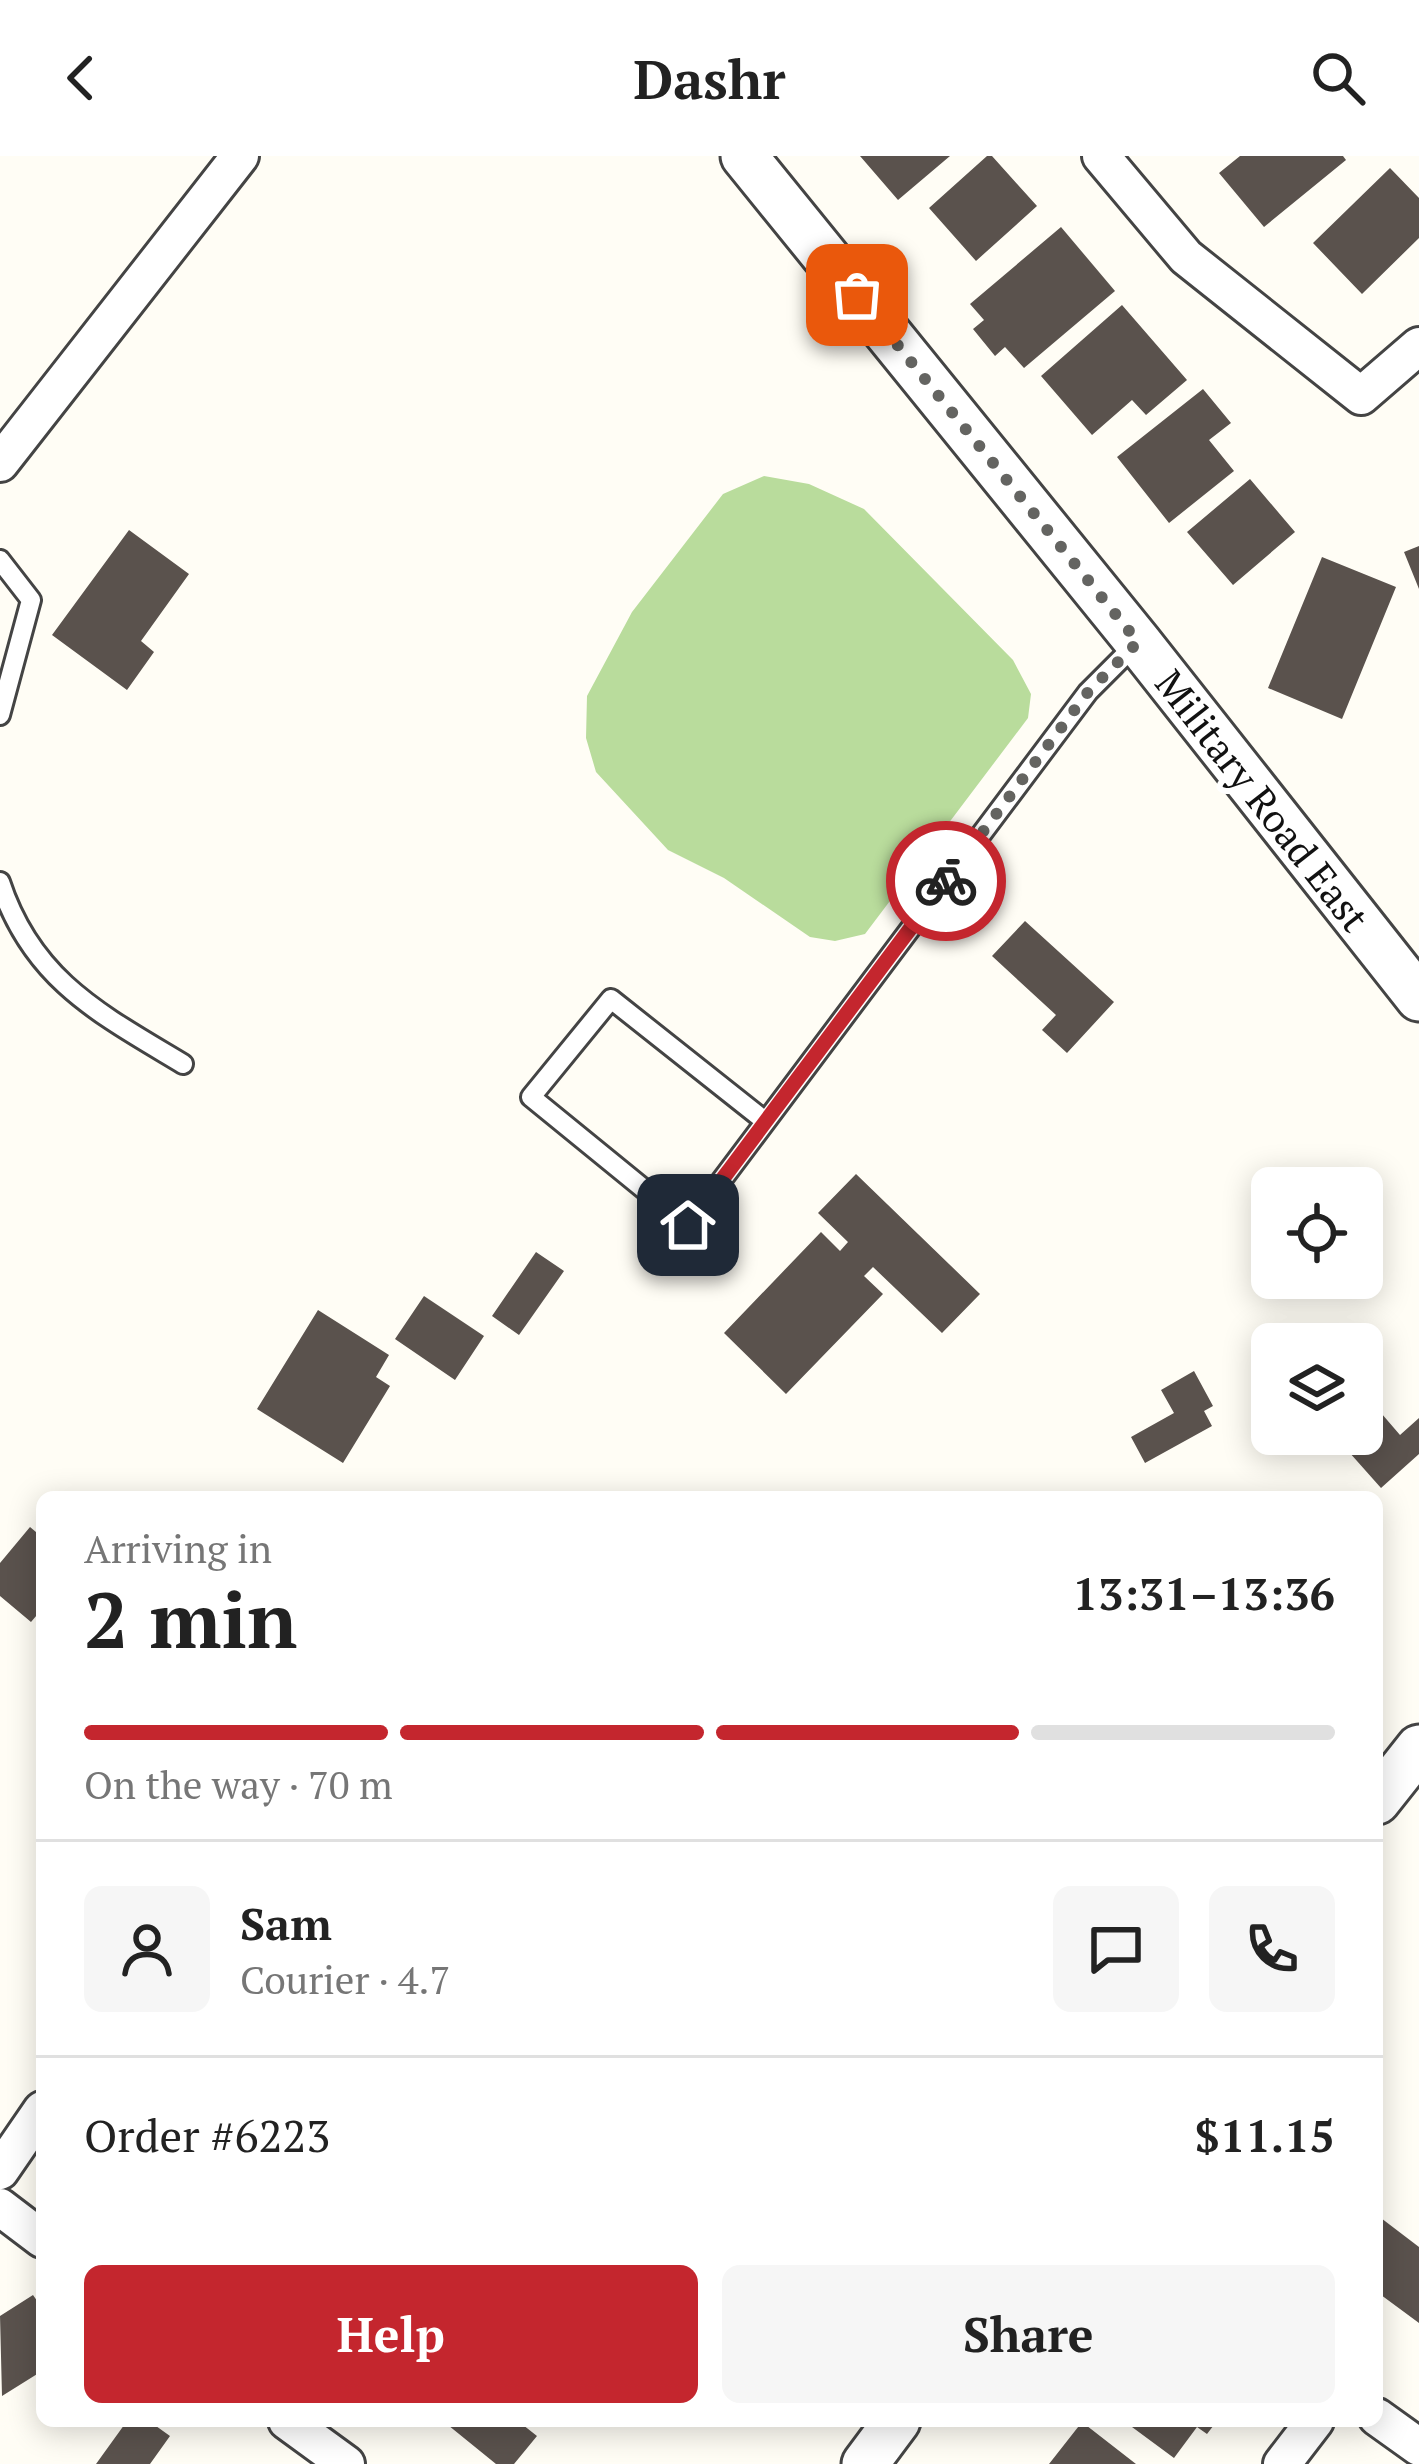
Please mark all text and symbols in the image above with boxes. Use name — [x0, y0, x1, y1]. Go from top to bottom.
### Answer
text: Dashr — [633, 43, 786, 114]
icon: back — [48, 45, 114, 111]
icon: search — [1305, 45, 1371, 111]
pin — [806, 244, 908, 346]
icon: bag — [824, 262, 890, 328]
street label: Military Road East — [1145, 659, 1381, 941]
courier — [886, 821, 1006, 941]
icon: bike — [913, 848, 979, 914]
map controls — [1251, 1167, 1383, 1455]
button: locate — [1251, 1167, 1383, 1299]
pin — [637, 1174, 739, 1276]
icon: home — [655, 1192, 721, 1258]
button: layers — [1251, 1323, 1383, 1455]
text: Arriving in — [84, 1522, 272, 1574]
text: 13:31–13:36 — [1073, 1563, 1335, 1623]
text: 2 min — [84, 1567, 297, 1670]
text: On the way · 70 m — [84, 1758, 393, 1810]
button: person — [84, 1886, 210, 2012]
button: chat — [1053, 1886, 1179, 2012]
button: phone — [1209, 1886, 1335, 2012]
text: Sam — [240, 1893, 332, 1953]
text: Courier · 4.7 — [240, 1953, 450, 2005]
text: Order #6223 — [84, 2105, 330, 2165]
text: $11.15 — [1195, 2105, 1335, 2165]
button: Help — [84, 2265, 698, 2403]
button: Share — [722, 2265, 1335, 2403]

